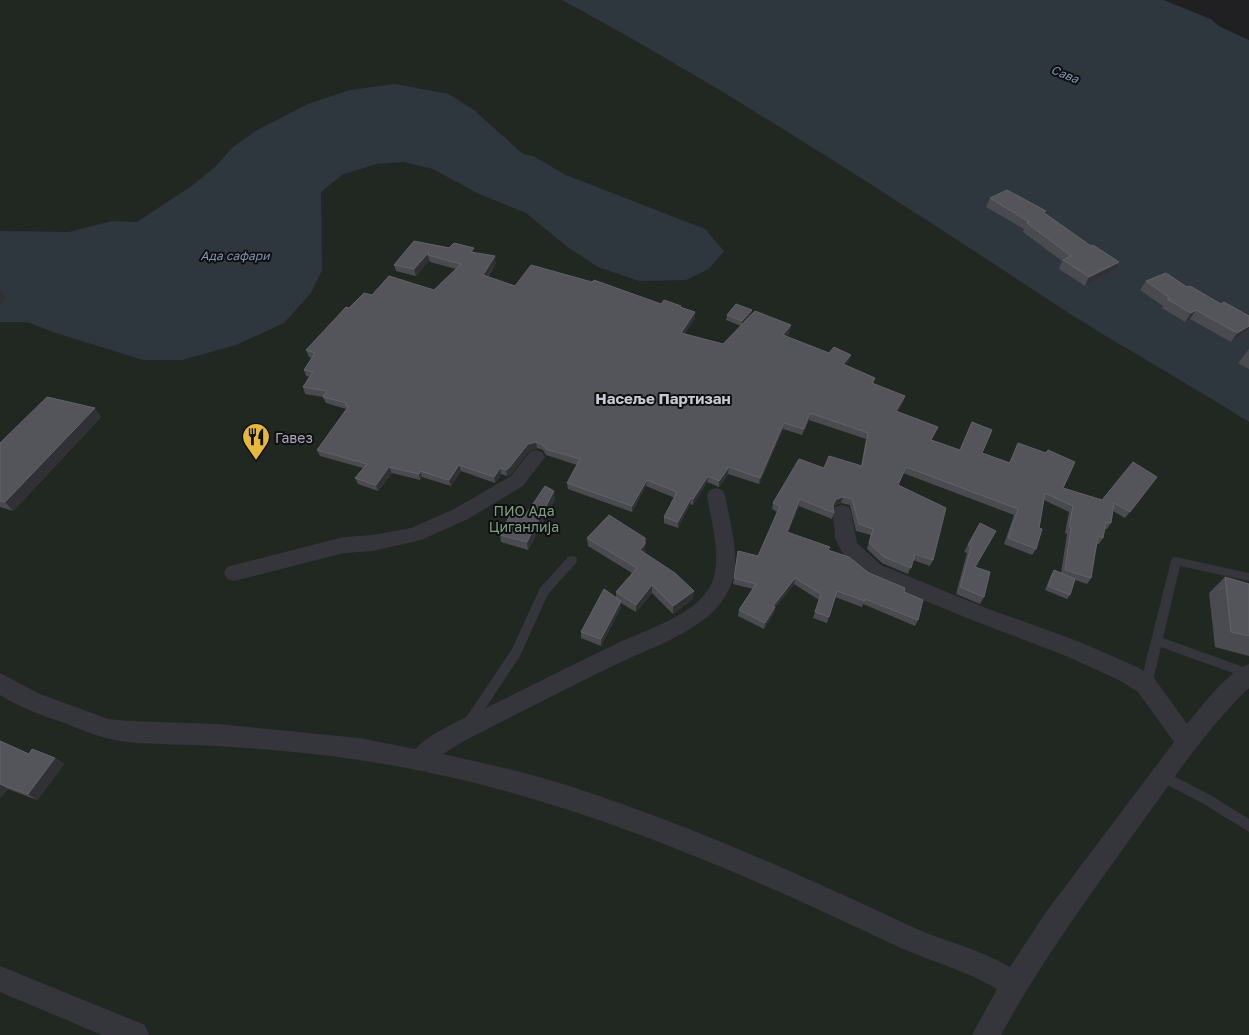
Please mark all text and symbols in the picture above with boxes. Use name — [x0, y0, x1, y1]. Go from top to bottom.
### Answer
water label: Сава — [1049, 62, 1082, 87]
water label: Ада сафари — [200, 248, 270, 263]
district label: Насеље Партизан — [595, 389, 731, 407]
restaurant icon: Гавез — [241, 422, 271, 461]
place label: Гавез — [275, 429, 313, 446]
park label: ПИО Ада Циганлија — [489, 502, 559, 535]

